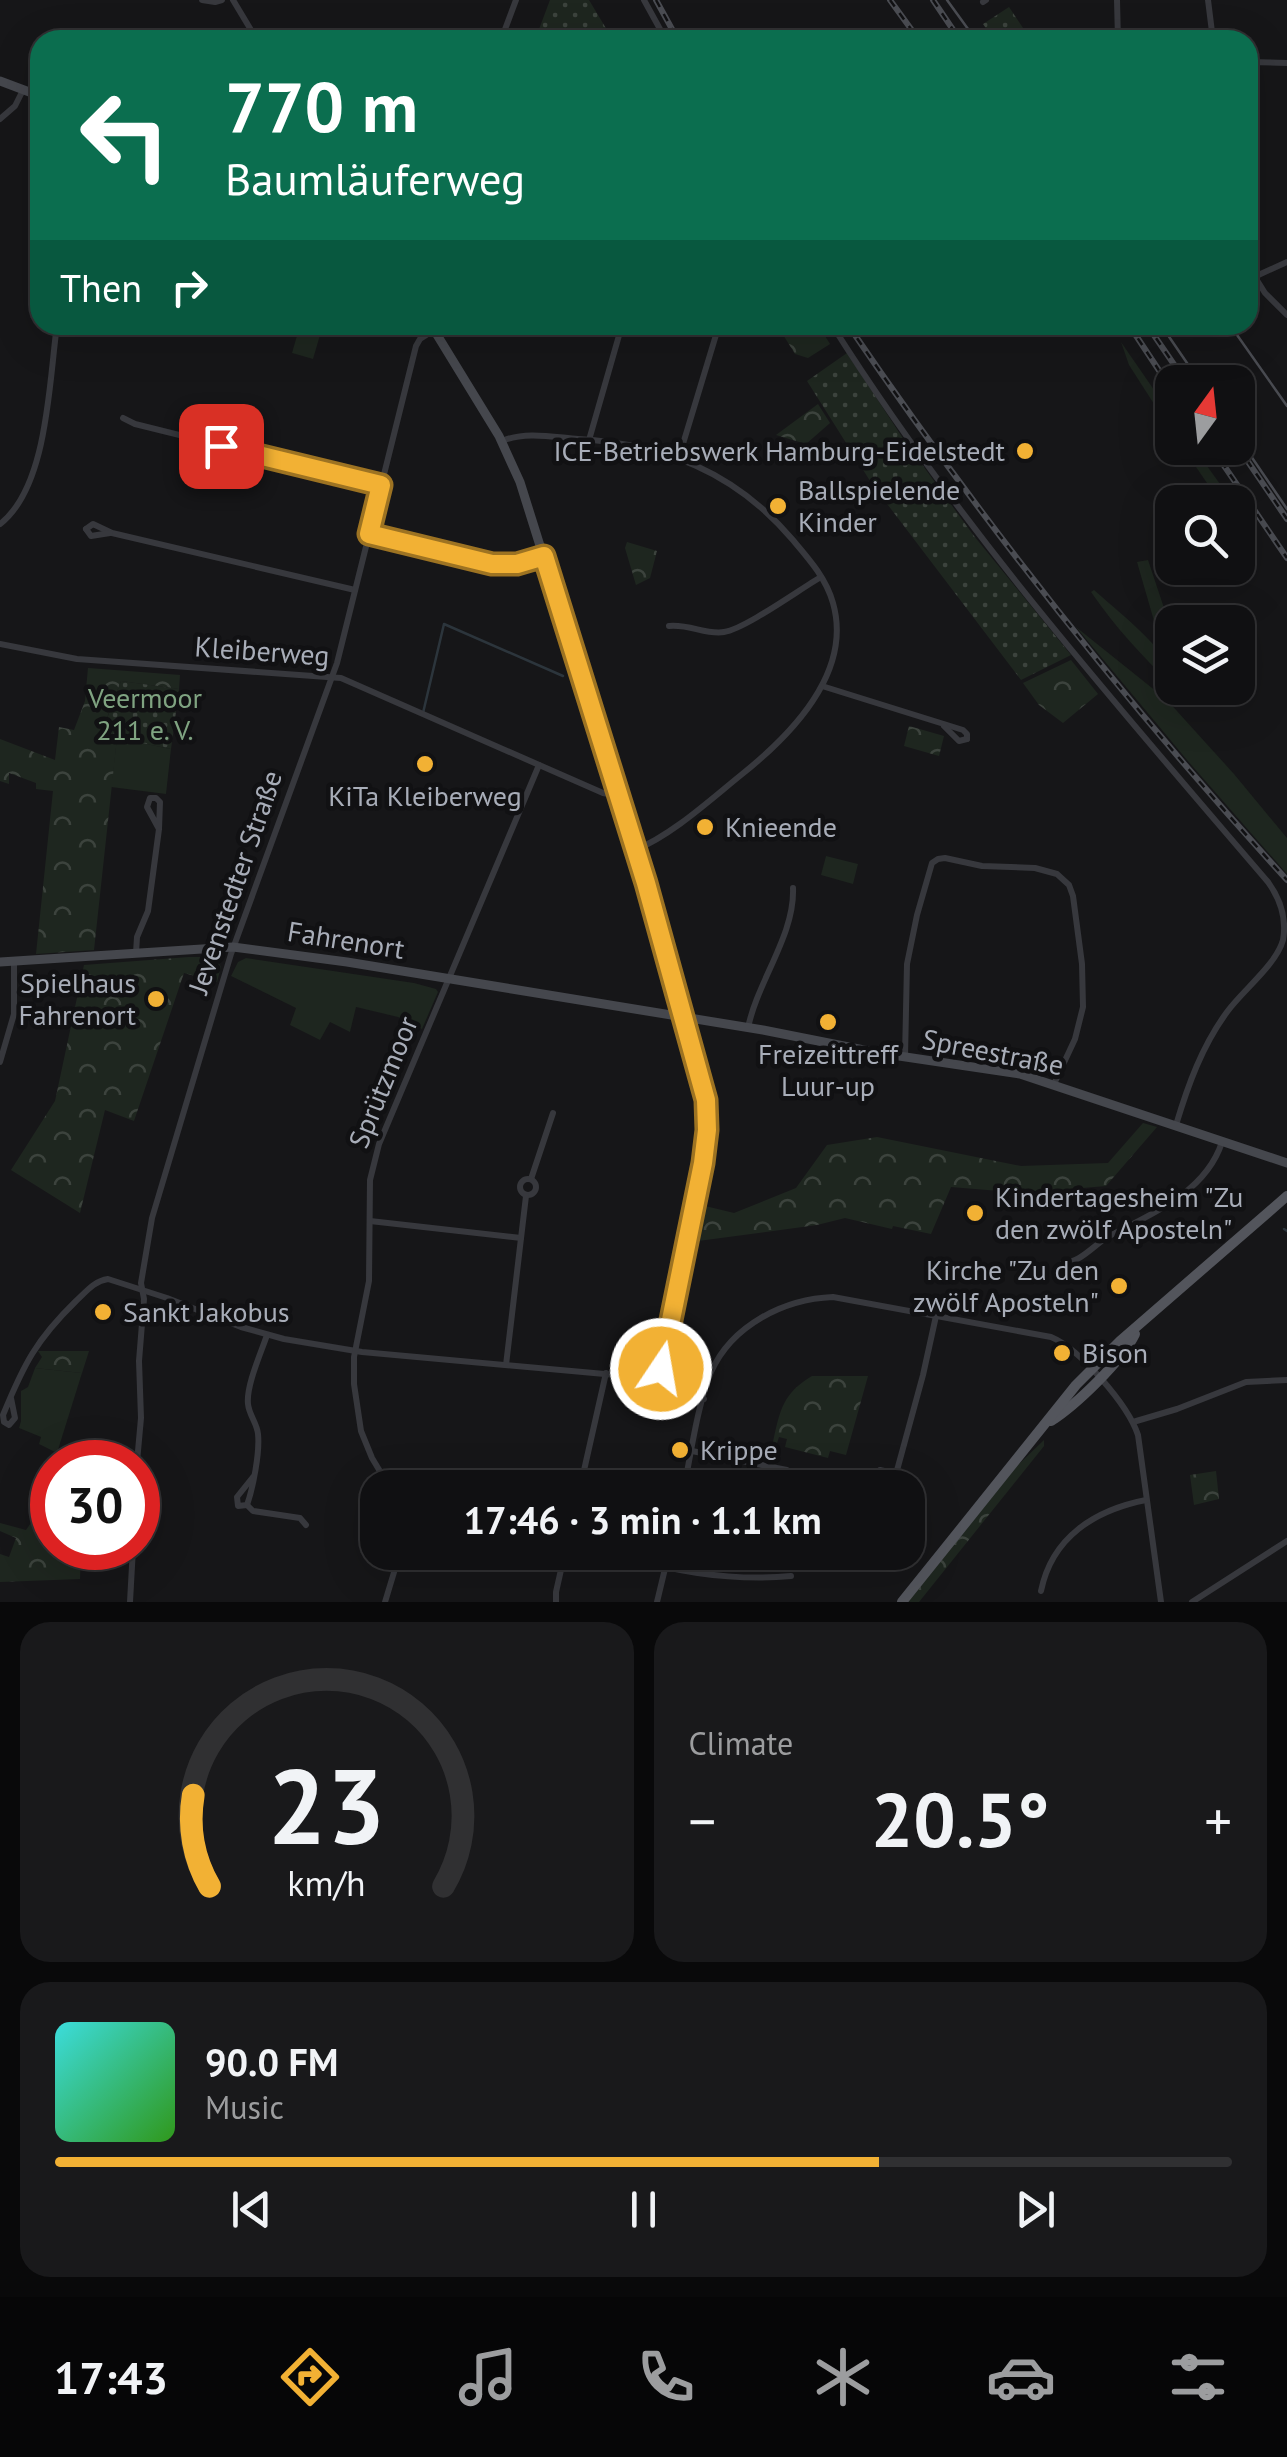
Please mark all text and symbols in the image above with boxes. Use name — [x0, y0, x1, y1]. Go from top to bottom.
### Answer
text: 770 m — [225, 61, 418, 151]
icon: left — [60, 70, 190, 200]
text: Baumläuferweg — [225, 149, 525, 207]
icon: right — [162, 260, 217, 315]
text: Then — [60, 263, 142, 312]
north arrow — [1155, 365, 1255, 465]
map controls — [1155, 365, 1255, 705]
pin — [179, 404, 264, 489]
icon: arrive — [194, 419, 249, 474]
place label: ICE-Betriebswerk Hamburg-Eidelstedt — [553, 432, 1006, 469]
marker: ICE-Betriebswerk Hamburg-Eidelstedt — [1014, 440, 1036, 462]
place label: Ballspielende Kinder — [798, 471, 960, 540]
button: search — [1155, 485, 1255, 585]
marker: Ballspielende Kinder — [767, 495, 789, 517]
button: layers — [1155, 605, 1255, 705]
street label: Kleiberweg — [193, 627, 331, 674]
park label: Veermoor 211 e. V. — [87, 679, 203, 748]
marker: KiTa Kleiberweg — [414, 753, 436, 775]
street label: Jevenstedter Straße — [179, 765, 290, 999]
place label: KiTa Kleiberweg — [328, 777, 522, 814]
place label: Knieende — [725, 808, 837, 845]
marker: Knieende — [694, 816, 716, 838]
street label: Fahrenort — [285, 912, 408, 967]
place label: Spielhaus Fahrenort — [18, 964, 136, 1033]
marker: Spielhaus Fahrenort — [145, 988, 167, 1010]
street label: Sprützmoor — [339, 1010, 426, 1153]
marker: Freizeittreff Luur-up — [817, 1011, 839, 1033]
street label: Spreestraße — [919, 1020, 1067, 1083]
place label: Freizeittreff Luur-up — [758, 1035, 899, 1104]
place label: Kindertagesheim "Zu den zwölf Aposteln" — [995, 1178, 1243, 1247]
marker: Kindertagesheim "Zu den zwölf Aposteln" — [964, 1202, 986, 1224]
place label: Kirche "Zu den zwölf Aposteln" — [913, 1251, 1099, 1320]
marker: Kirche "Zu den zwölf Aposteln" — [1108, 1275, 1130, 1297]
place label: Sankt Jakobus — [123, 1293, 290, 1330]
marker: Sankt Jakobus — [92, 1301, 114, 1323]
position arrow — [609, 1317, 713, 1421]
place label: Bison — [1082, 1334, 1148, 1371]
marker: Bison — [1051, 1342, 1073, 1364]
place label: Krippe — [700, 1431, 778, 1468]
marker: Krippe — [669, 1439, 691, 1461]
speed limit sign: 30 — [30, 1440, 160, 1570]
text: 17:46 · 3 min · 1.1 km — [463, 1495, 822, 1544]
text: Climate — [689, 1722, 793, 1764]
text: 23 — [268, 1738, 386, 1873]
text: 20.5° — [871, 1771, 1050, 1868]
text: − — [689, 1785, 716, 1856]
text: + — [1204, 1785, 1232, 1856]
text: km/h — [288, 1860, 366, 1906]
text: 90.0 FM — [205, 2037, 338, 2086]
text: Music — [205, 2086, 284, 2128]
icon: previous — [224, 2182, 279, 2237]
icon: pause — [616, 2182, 671, 2237]
icon: next — [1008, 2182, 1063, 2237]
icon: directions — [275, 2342, 345, 2412]
icon: music — [453, 2342, 523, 2412]
icon: phone — [631, 2342, 701, 2412]
icon: climate — [808, 2342, 878, 2412]
icon: car — [986, 2342, 1056, 2412]
icon: filters — [1163, 2342, 1233, 2412]
text: 17:43 — [54, 2348, 168, 2406]

